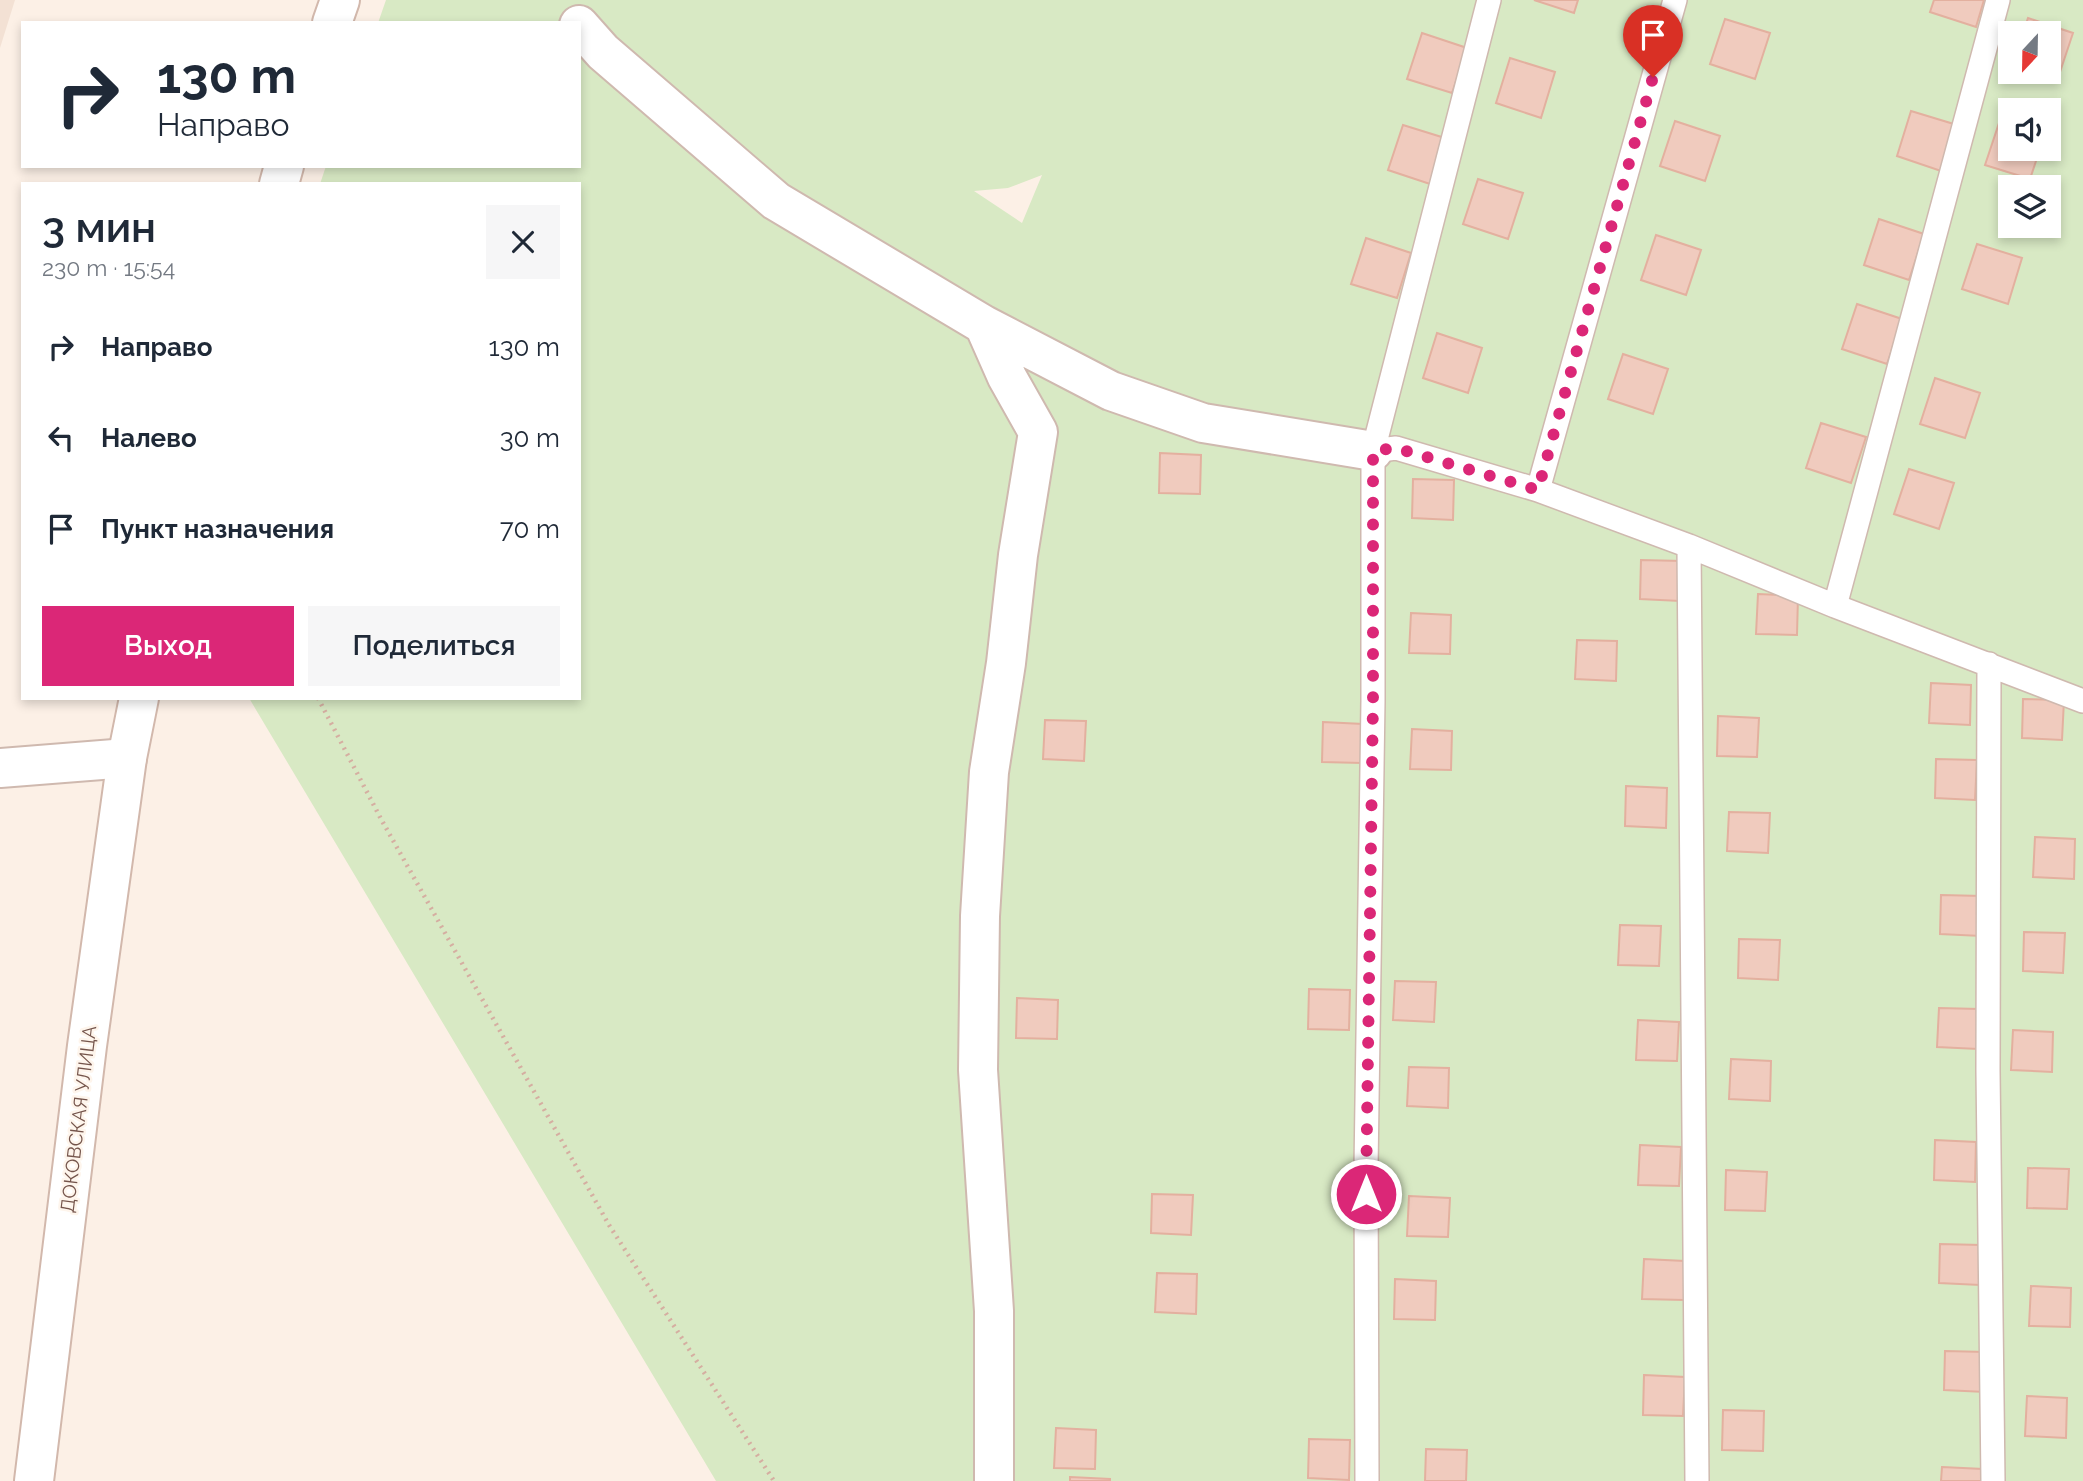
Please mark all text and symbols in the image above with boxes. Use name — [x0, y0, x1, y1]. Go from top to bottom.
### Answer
pin — [1623, 5, 1683, 77]
icon: arrive — [1634, 16, 1672, 54]
north arrow — [1998, 21, 2062, 84]
map controls — [1998, 21, 2061, 238]
text: 130 m — [157, 47, 296, 104]
icon: right — [42, 49, 133, 140]
button: sound — [1998, 98, 2061, 161]
text: Направо — [157, 106, 289, 143]
button: layers — [1998, 175, 2061, 238]
text: 3 мин — [42, 203, 156, 252]
button: close — [486, 205, 560, 279]
text: 230 m · 15:54 — [42, 254, 175, 281]
icon: right — [42, 328, 80, 366]
text: Направо — [101, 332, 212, 362]
text: 130 m — [489, 332, 560, 362]
icon: left — [42, 419, 80, 457]
text: Налево — [101, 423, 197, 453]
text: 30 m — [500, 423, 560, 453]
icon: arrive — [42, 510, 80, 548]
text: Пункт назначения — [101, 514, 334, 544]
text: 70 m — [500, 514, 560, 544]
button: Выход — [42, 606, 294, 686]
button: Поделиться — [308, 606, 560, 686]
street label: ДОКОВСКАЯ УЛИЦА — [56, 1024, 100, 1214]
position arrow — [1329, 1157, 1403, 1231]

